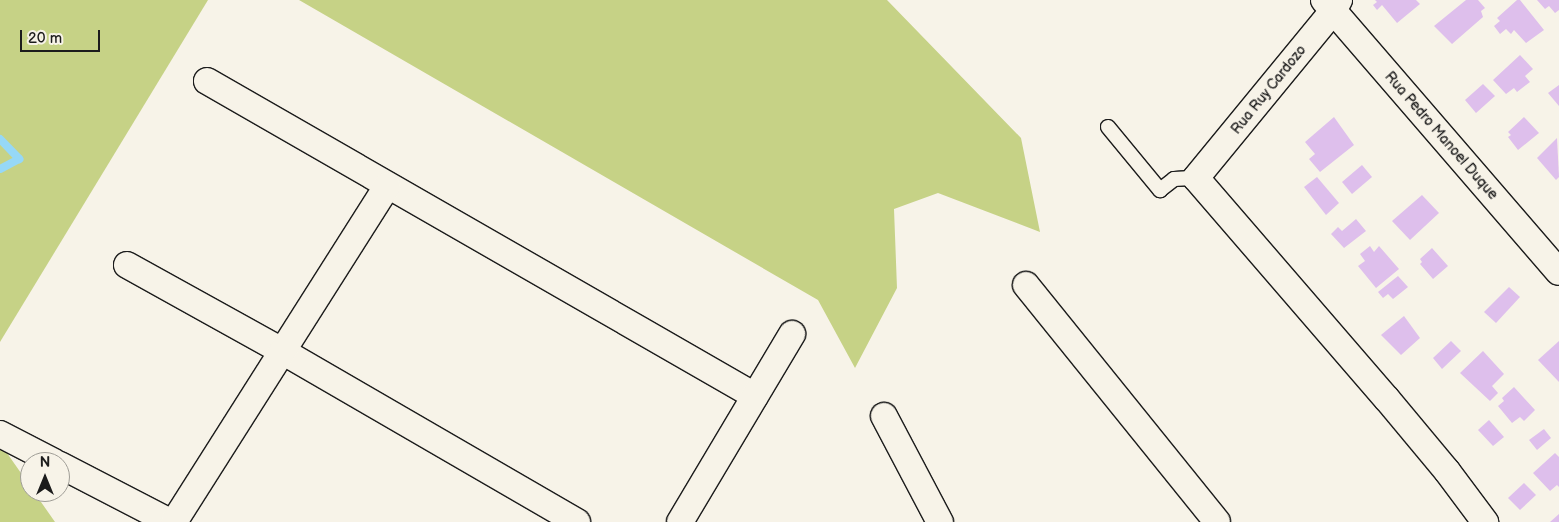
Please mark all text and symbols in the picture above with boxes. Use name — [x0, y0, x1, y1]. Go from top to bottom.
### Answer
scale bar — [22, 20, 102, 52]
text: 20 m — [28, 29, 62, 48]
street label: Rua Ruy Cardozo — [1228, 42, 1310, 138]
street label: Rua Pedro Manoel Duque — [1381, 69, 1501, 203]
north arrow — [20, 452, 70, 502]
text: N — [40, 454, 50, 471]

